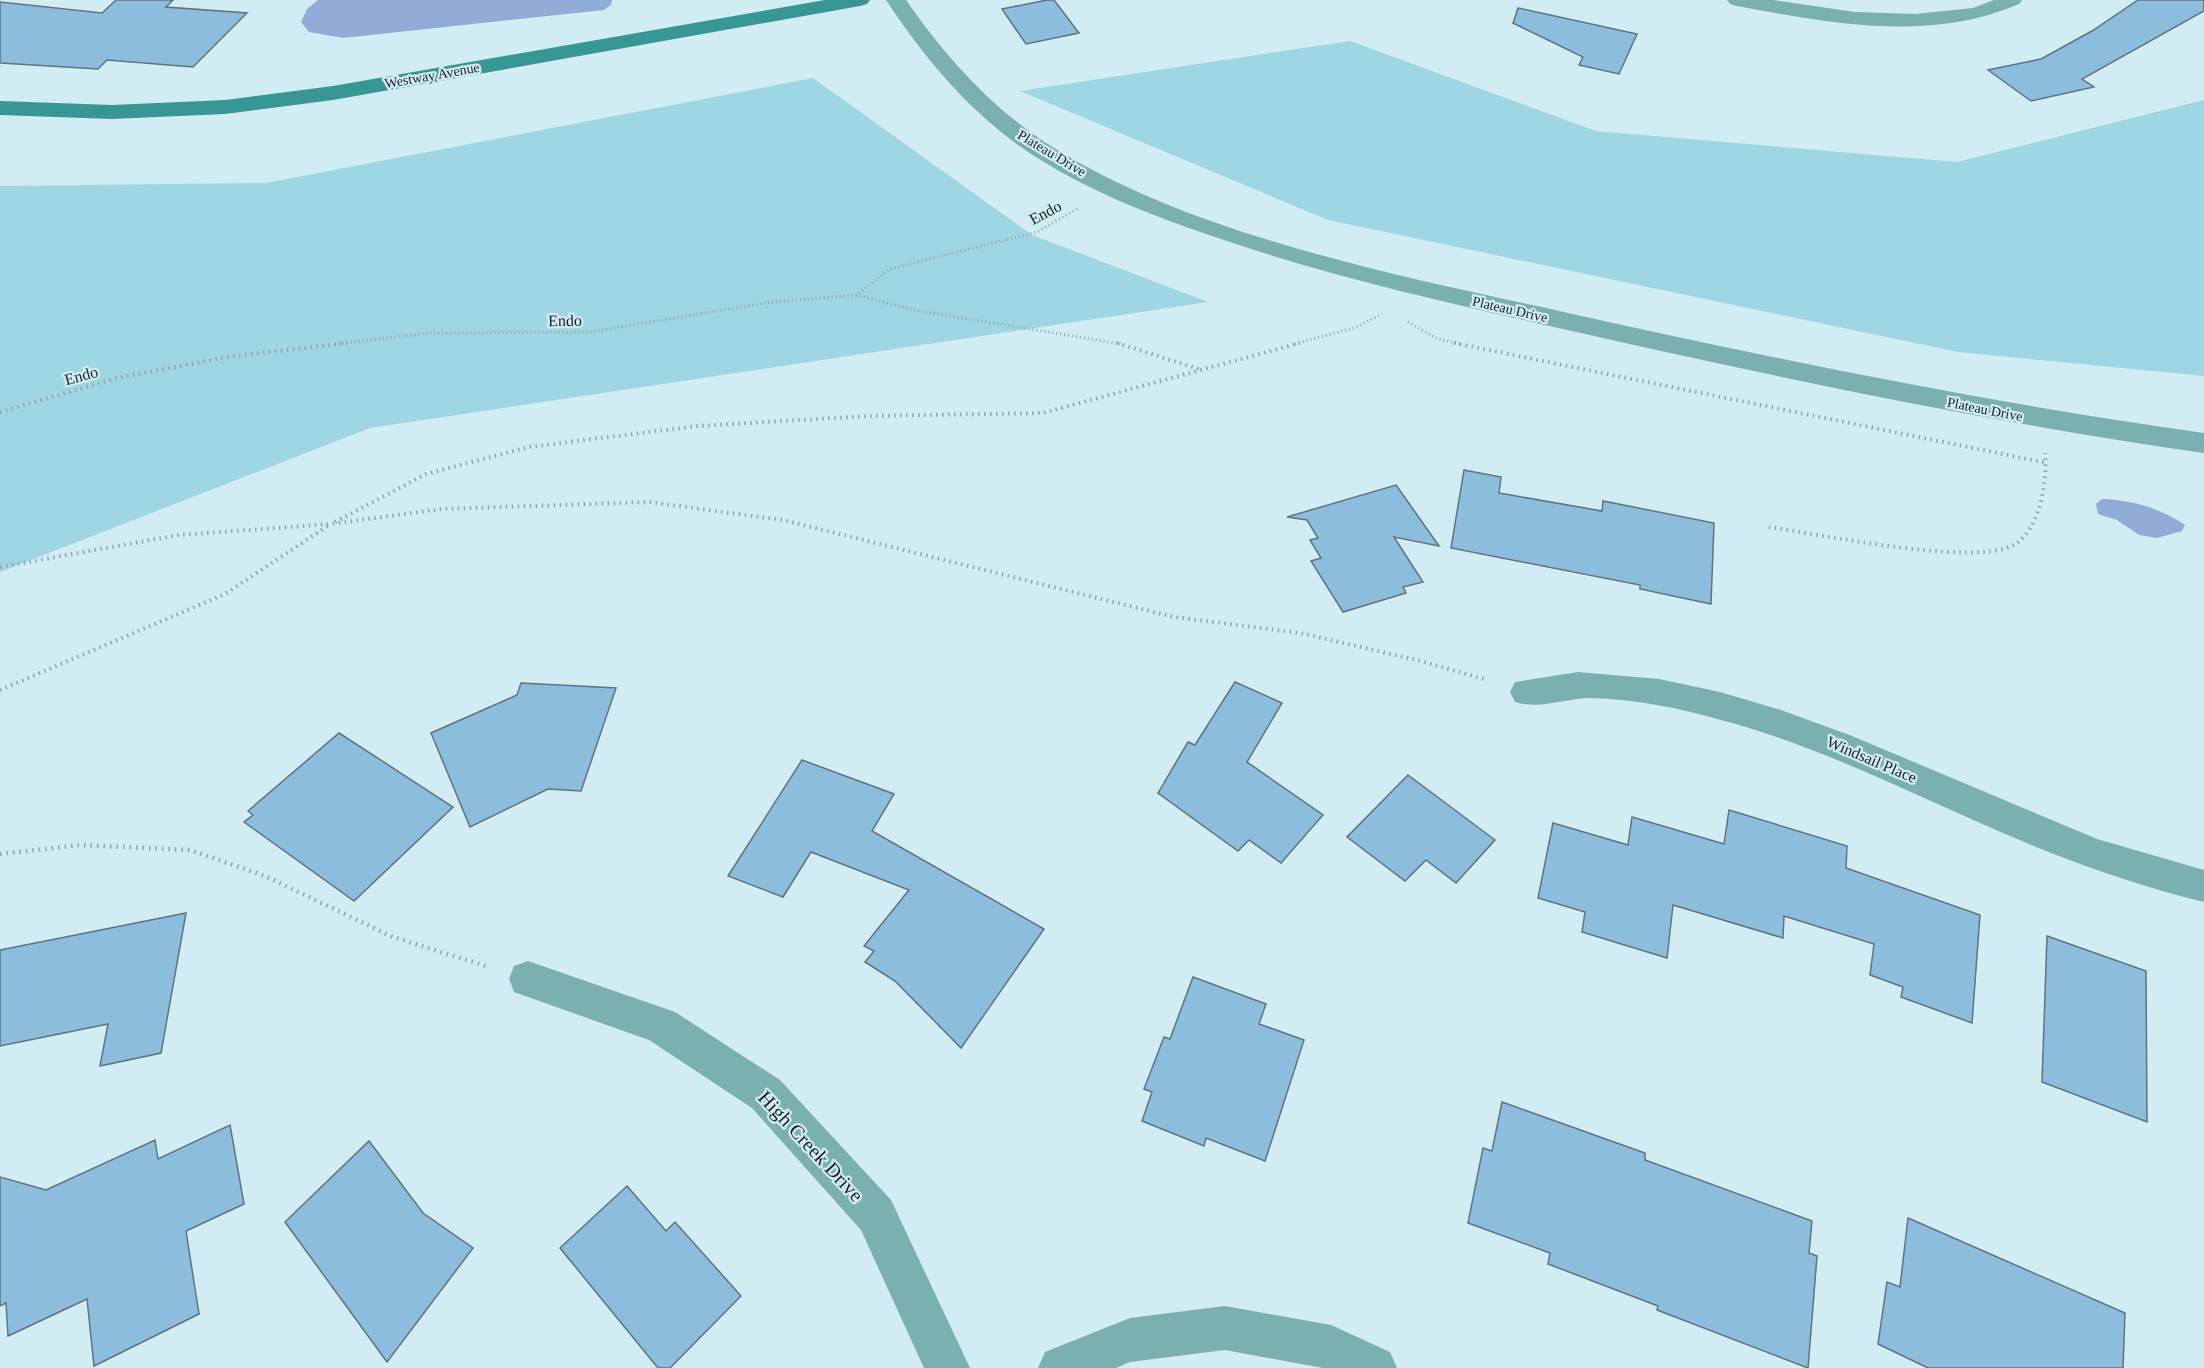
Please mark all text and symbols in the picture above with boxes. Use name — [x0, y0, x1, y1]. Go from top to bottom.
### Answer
street label: Westway Avenue — [383, 60, 481, 91]
street label: Plateau Drive — [1015, 127, 1088, 180]
street label: Endo — [1026, 197, 1064, 228]
street label: Plateau Drive — [1471, 294, 1549, 325]
street label: Endo — [548, 312, 582, 329]
street label: Endo — [63, 363, 100, 388]
street label: Plateau Drive — [1946, 395, 2024, 424]
street label: Windsail Place — [1824, 733, 1919, 786]
street label: High Creek Drive — [753, 1086, 868, 1207]

